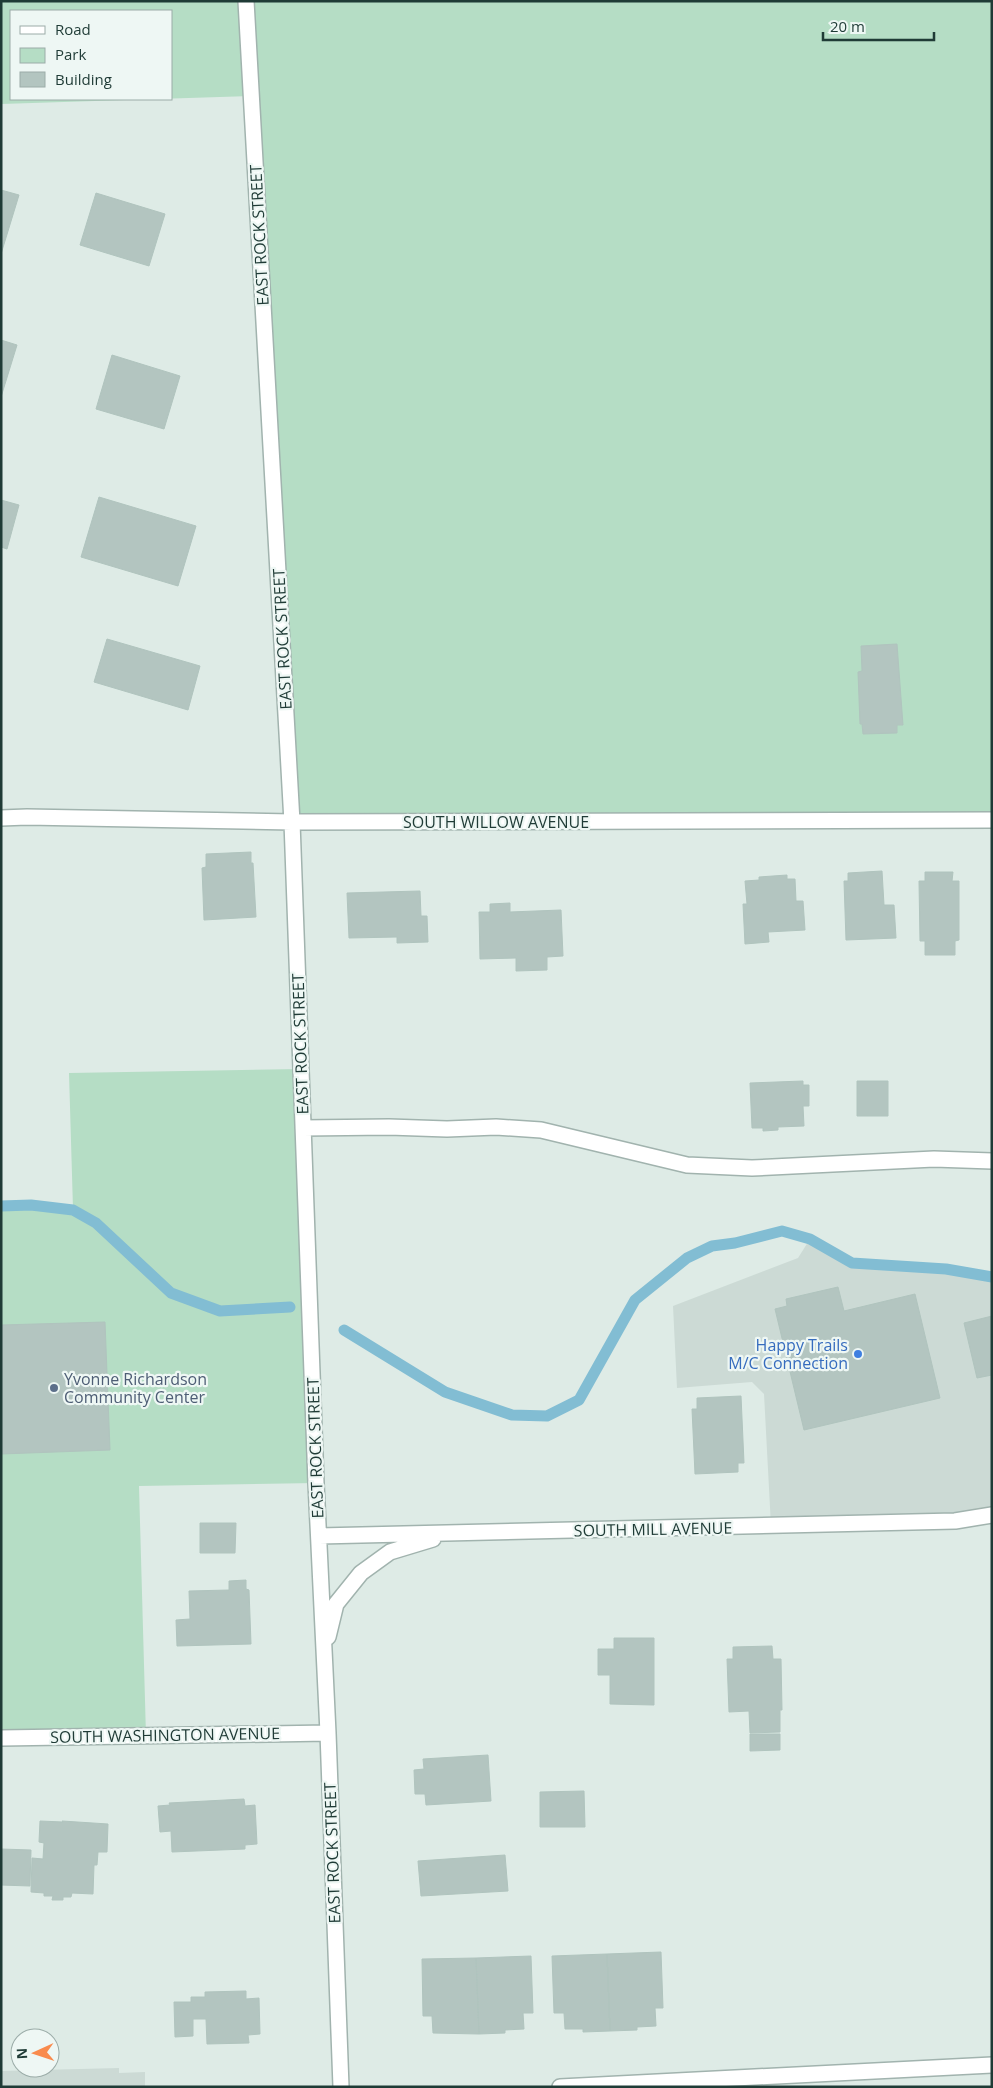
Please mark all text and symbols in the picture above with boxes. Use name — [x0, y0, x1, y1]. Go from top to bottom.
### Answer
legend — [10, 10, 172, 100]
scale bar — [823, 10, 934, 42]
text: 20 m — [830, 16, 865, 36]
text: Road — [55, 19, 91, 39]
text: Park — [55, 44, 86, 64]
text: Building — [55, 69, 112, 89]
street label: EAST ROCK STREET — [244, 164, 274, 306]
street label: EAST ROCK STREET — [267, 568, 297, 710]
street label: SOUTH WILLOW AVENUE — [403, 811, 589, 833]
street label: EAST ROCK STREET — [287, 973, 313, 1115]
place label: Happy Trails M/C Connection — [728, 1334, 848, 1374]
marker: Happy Trails M/C Connection — [852, 1348, 864, 1360]
place label: Yvonne Richardson Community Center — [64, 1368, 207, 1408]
street label: EAST ROCK STREET — [302, 1377, 328, 1519]
marker: Yvonne Richardson Community Center — [48, 1382, 60, 1394]
street label: SOUTH MILL AVENUE — [574, 1517, 732, 1541]
street label: SOUTH WASHINGTON AVENUE — [50, 1722, 280, 1748]
street label: EAST ROCK STREET — [319, 1782, 345, 1924]
north arrow — [10, 2028, 60, 2078]
text: N — [12, 2048, 31, 2060]

